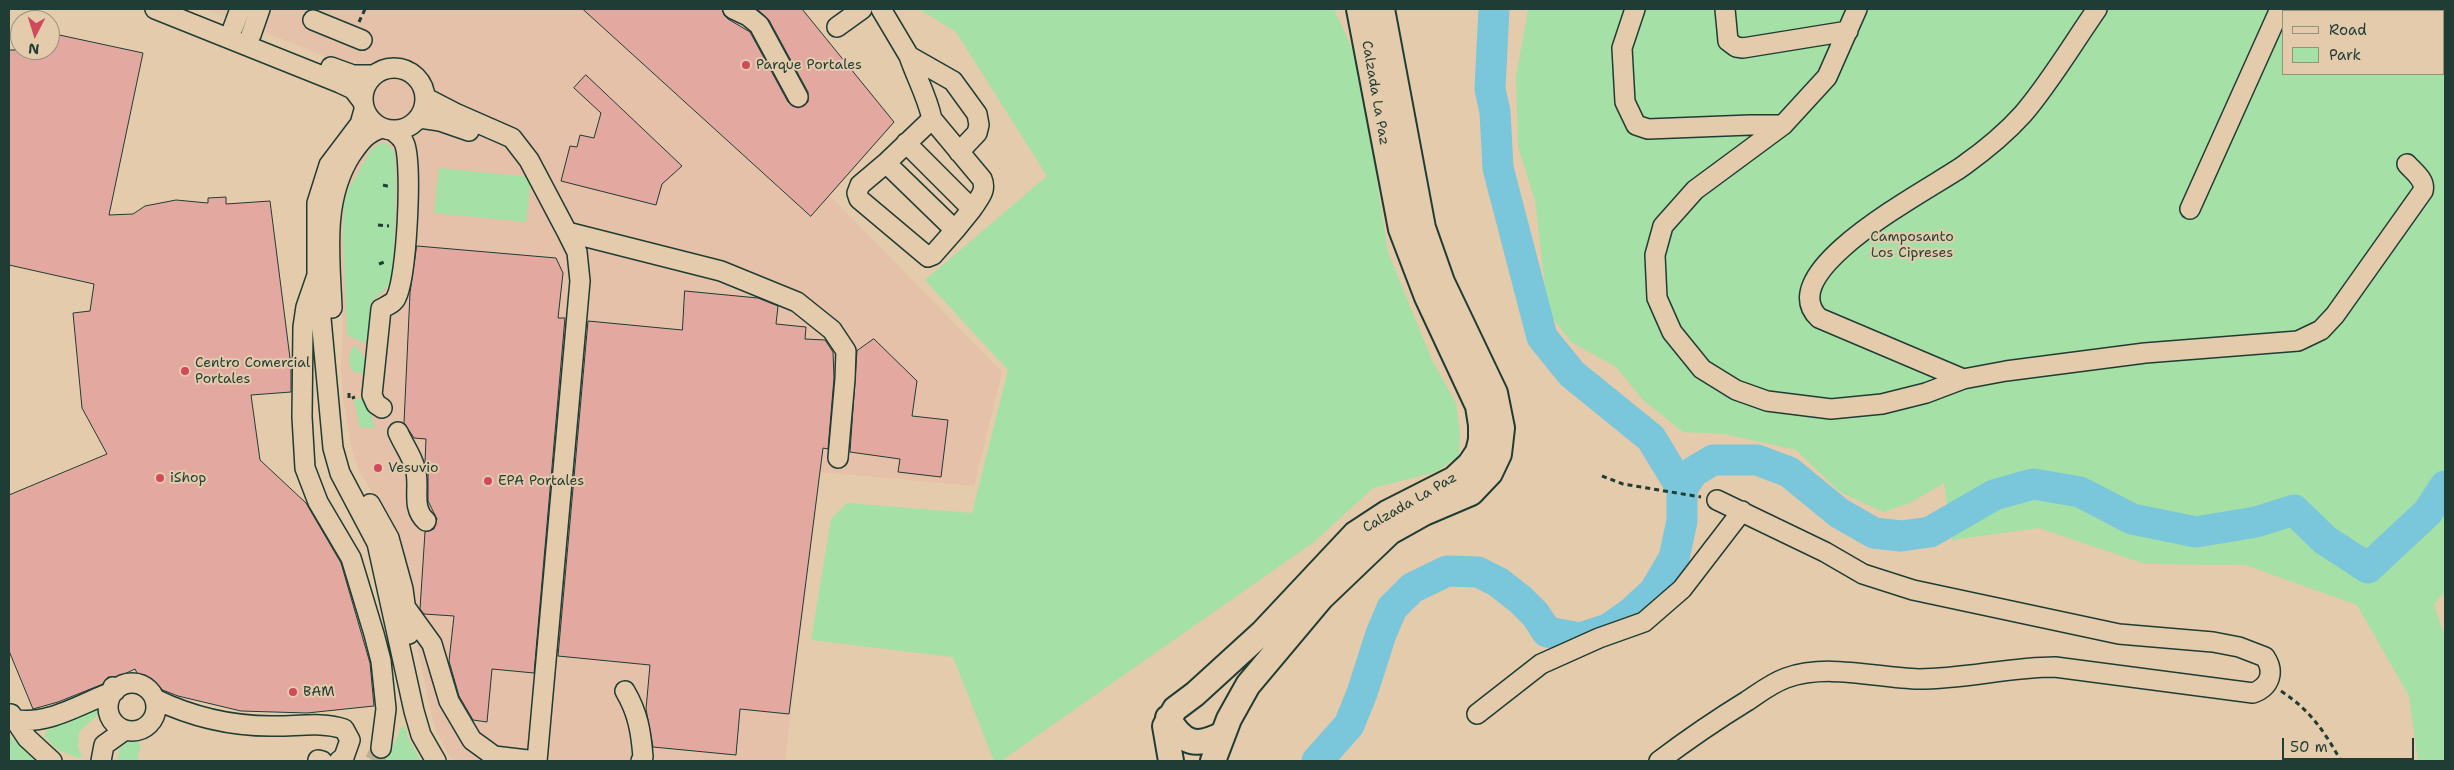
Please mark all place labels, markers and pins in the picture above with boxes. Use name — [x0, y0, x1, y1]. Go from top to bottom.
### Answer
place label: Parque Portales — [756, 57, 862, 73]
marker: Parque Portales — [740, 59, 752, 71]
place label: Centro Comercial Portales — [195, 355, 310, 388]
marker: Centro Comercial Portales — [179, 365, 191, 377]
place label: Vesuvio — [388, 460, 438, 476]
marker: Vesuvio — [372, 462, 384, 474]
place label: iShop — [170, 470, 206, 486]
marker: iShop — [154, 472, 166, 484]
place label: EPA Portales — [498, 473, 584, 489]
marker: EPA Portales — [482, 475, 494, 487]
place label: BAM — [303, 684, 335, 700]
marker: BAM — [287, 686, 299, 698]

